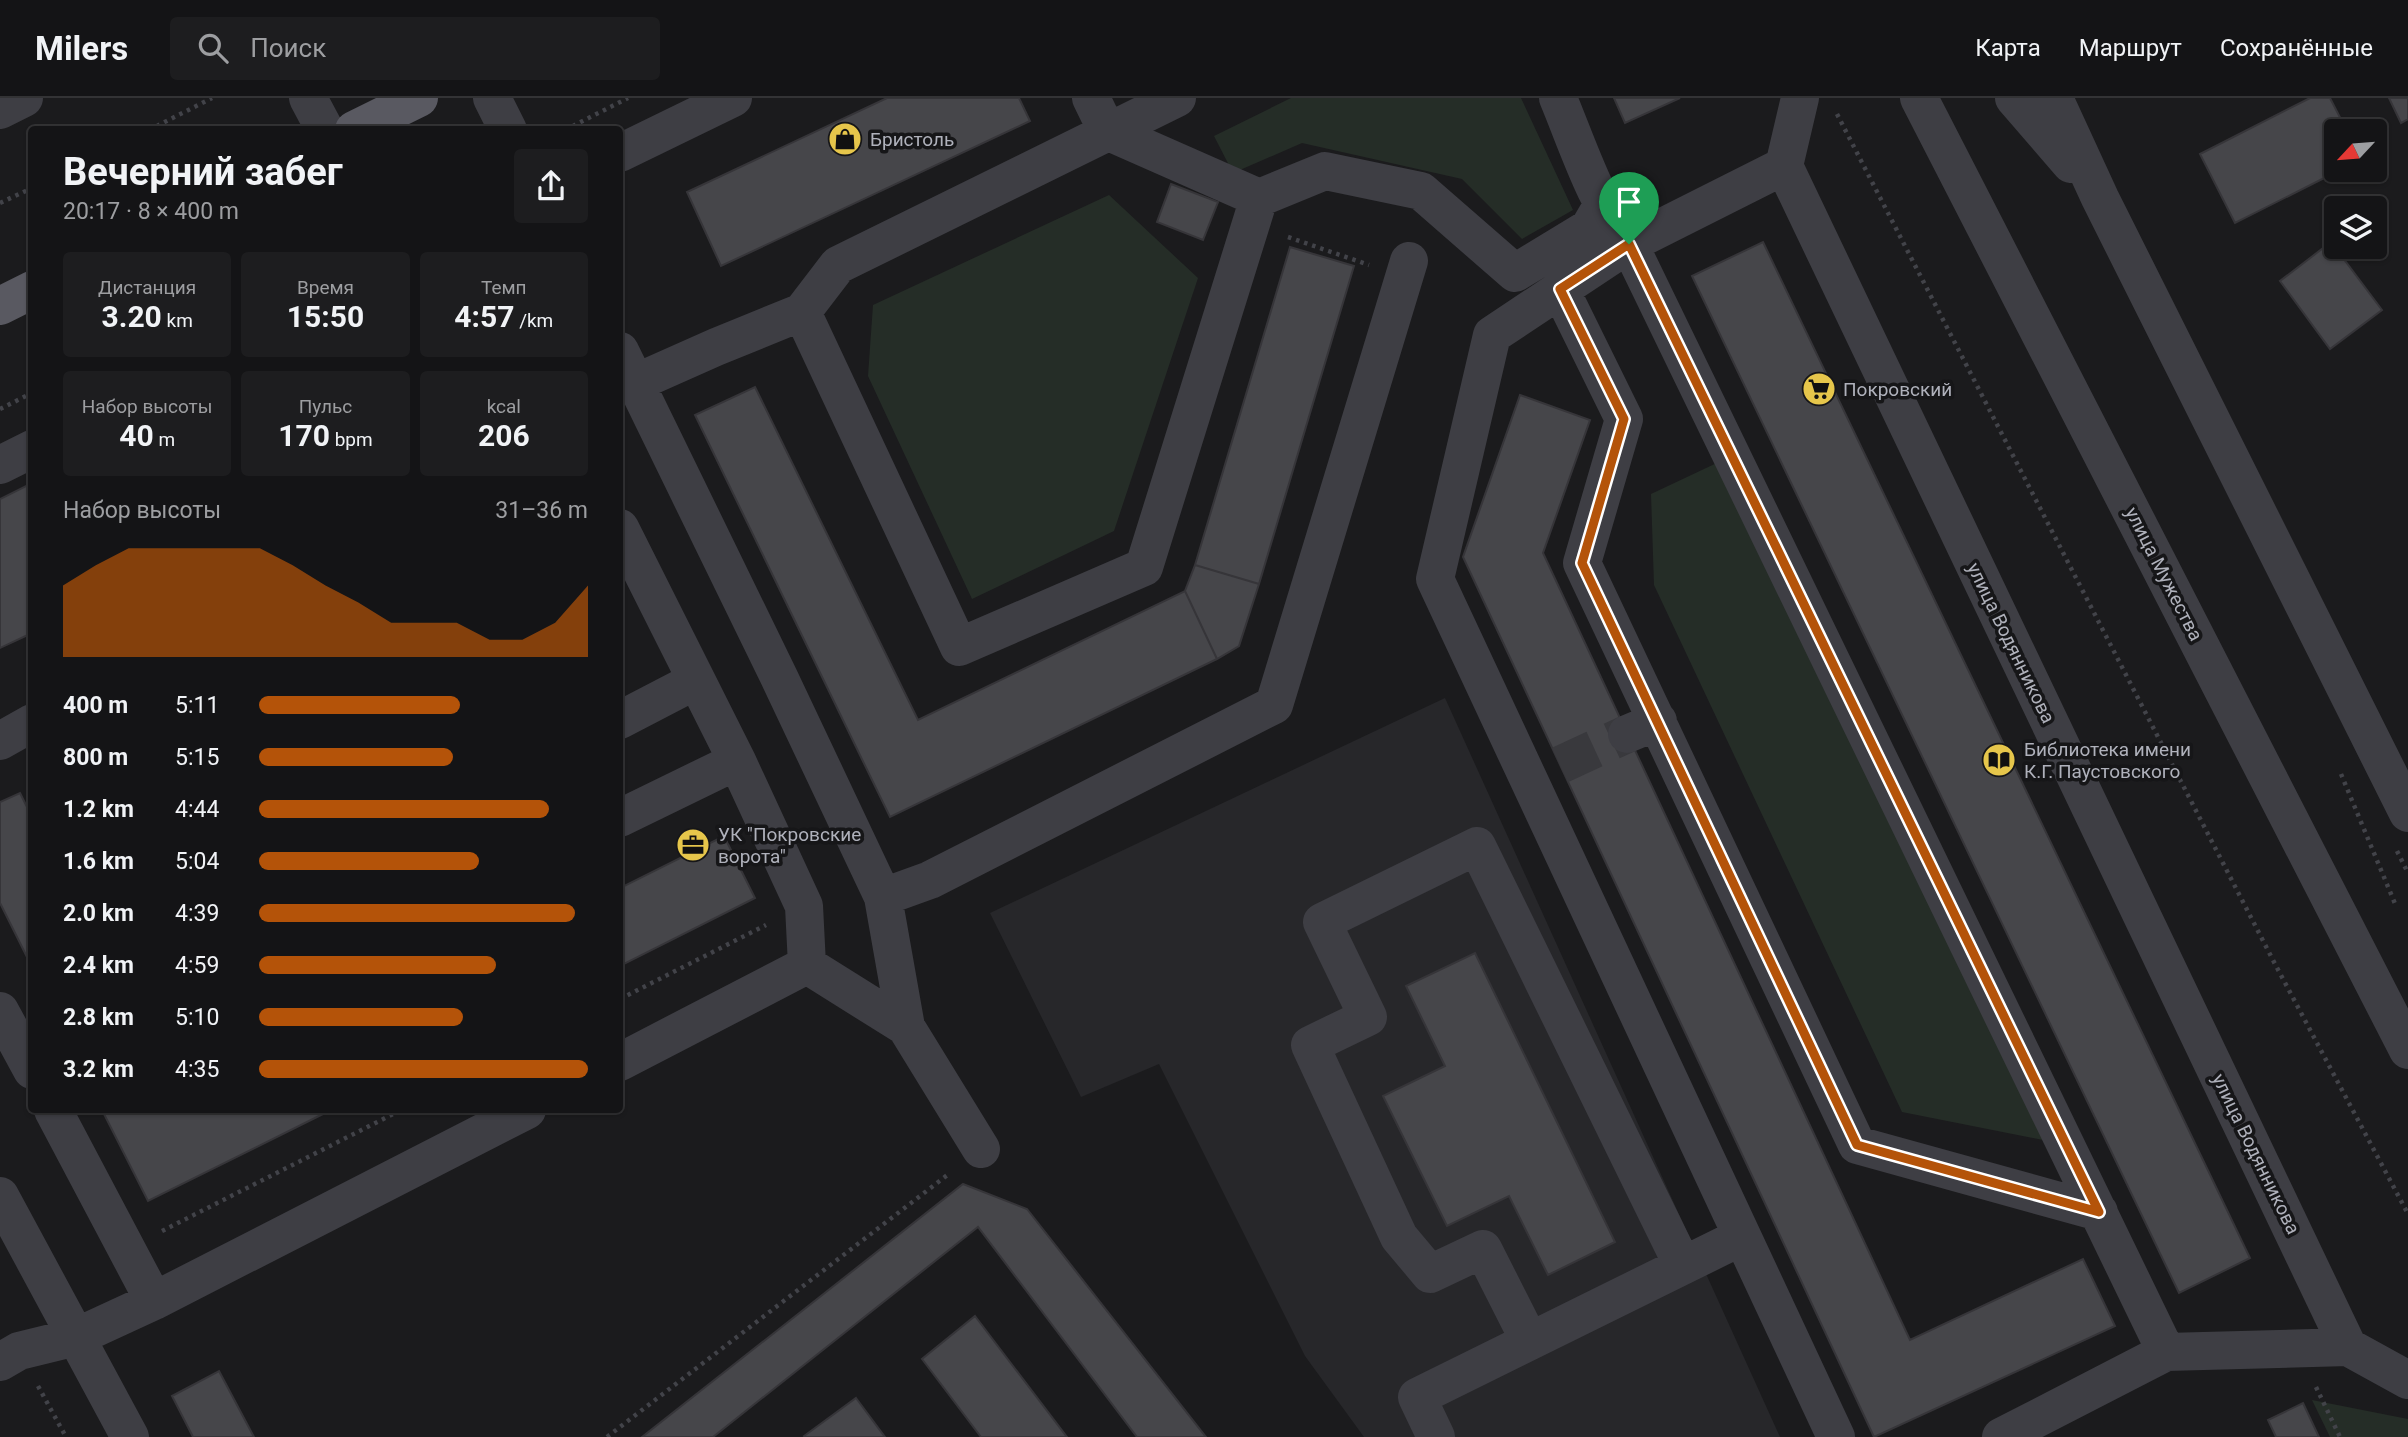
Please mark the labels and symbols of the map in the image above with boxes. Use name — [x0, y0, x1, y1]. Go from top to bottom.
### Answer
north arrow — [2324, 119, 2387, 182]
shop icon: Бристоль — [826, 120, 864, 158]
place label: Бристоль — [870, 128, 954, 151]
pin — [1599, 172, 1659, 244]
supermarket icon: Покровский — [1800, 370, 1838, 408]
place label: Покровский — [1843, 378, 1952, 401]
street label: улица Мужества — [2120, 503, 2208, 645]
street label: улица Водянникова — [1962, 559, 2060, 727]
place label: Библиотека имени К.Г. Паустовского — [2024, 738, 2191, 783]
library icon: Библиотека имени К.Г. Паустовского — [1980, 741, 2018, 779]
place label: УК "Покровские ворота" — [718, 823, 861, 868]
office icon: УК "Покровские ворота" — [674, 826, 712, 864]
street label: улица Водянникова — [2207, 1070, 2305, 1238]

